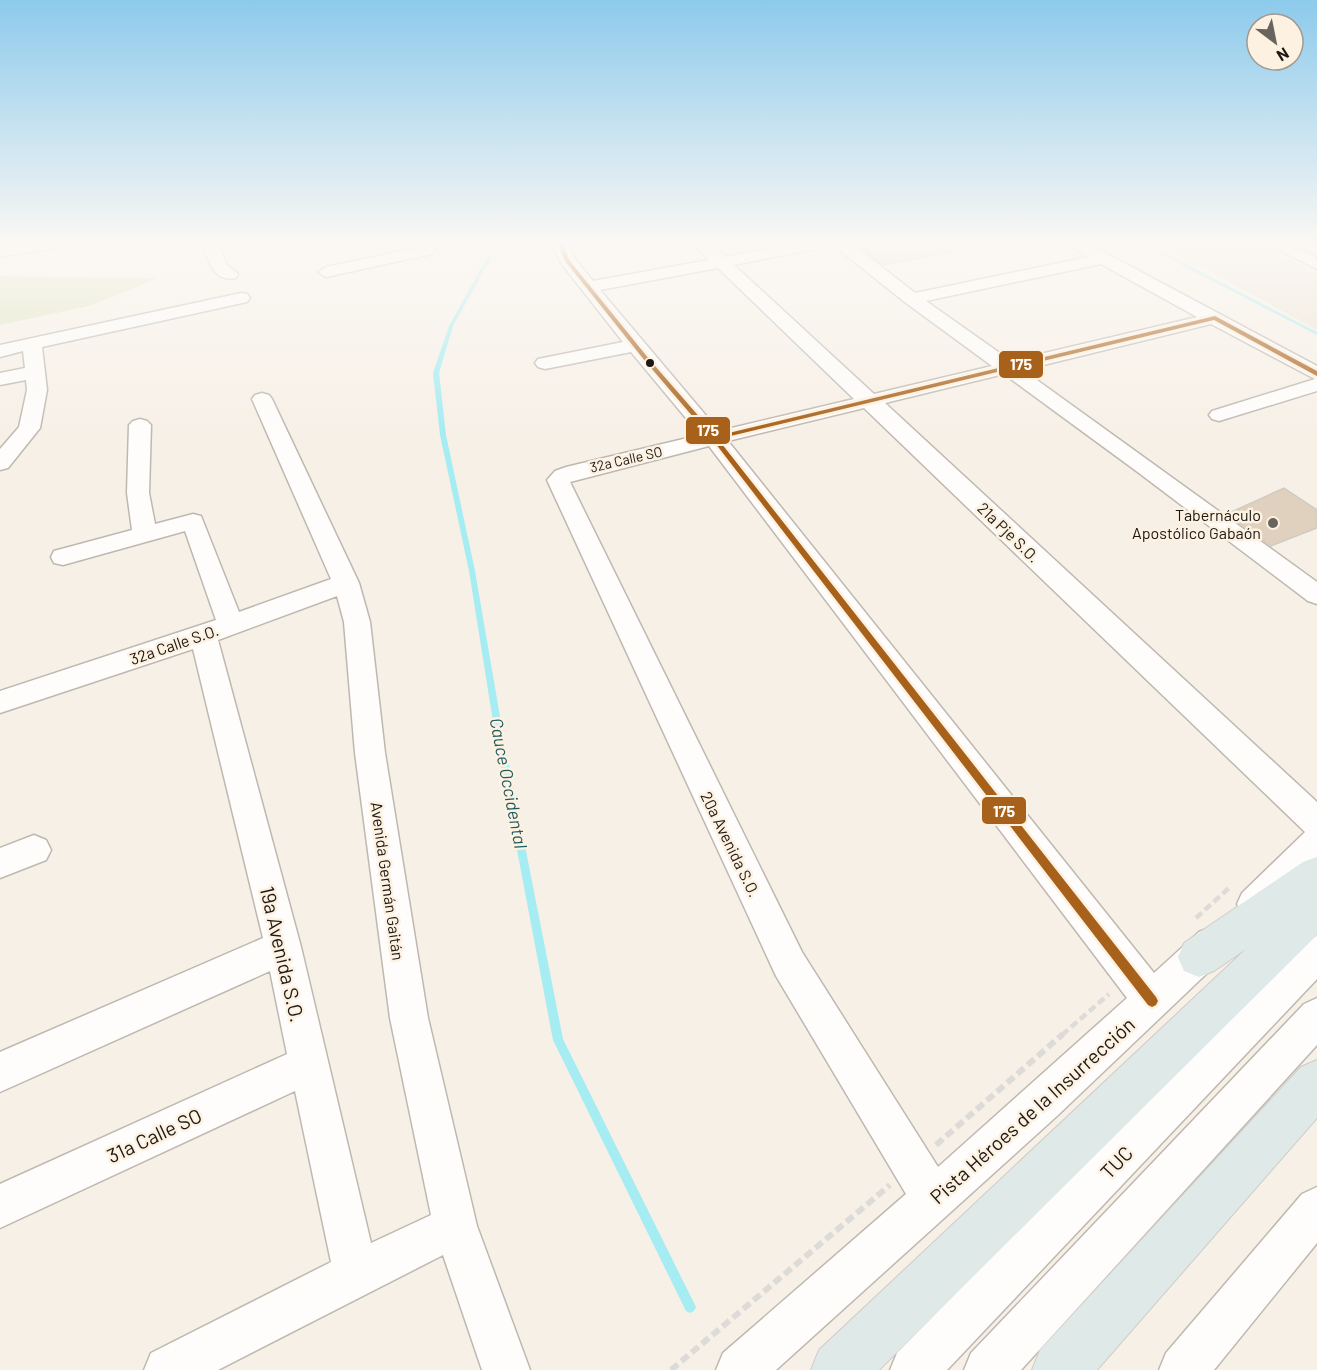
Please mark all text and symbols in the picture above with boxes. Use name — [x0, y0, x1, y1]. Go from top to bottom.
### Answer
north arrow — [1245, 12, 1305, 72]
text: N — [1274, 44, 1293, 66]
line badge: 175 — [998, 350, 1044, 379]
text: 175 — [1010, 354, 1032, 373]
unlabelled marker — [644, 357, 656, 369]
line badge: 175 — [685, 416, 731, 445]
text: 175 — [697, 420, 719, 439]
street label: 32a Calle SO — [588, 442, 664, 476]
street label: 21a Pje S.O. — [974, 498, 1044, 566]
place label: Tabernáculo Apostólico Gabaón — [1132, 505, 1261, 542]
marker: Tabernáculo Apostólico Gabaón — [1266, 516, 1280, 530]
street label: 32a Calle S.O. — [127, 620, 221, 668]
water label: Cauce Occidental — [486, 716, 532, 850]
street label: 20a Avenida S.O. — [697, 788, 765, 900]
line badge: 175 — [981, 796, 1027, 825]
street label: Avenida Germán Gaitán — [367, 801, 409, 961]
text: 175 — [993, 801, 1015, 820]
street label: 19a Avenida S.O. — [256, 884, 310, 1024]
street label: Pista Héroes de la Insurrección — [925, 1012, 1139, 1208]
street label: 31a Calle SO — [103, 1103, 205, 1167]
street label: TUC — [1095, 1141, 1137, 1183]

